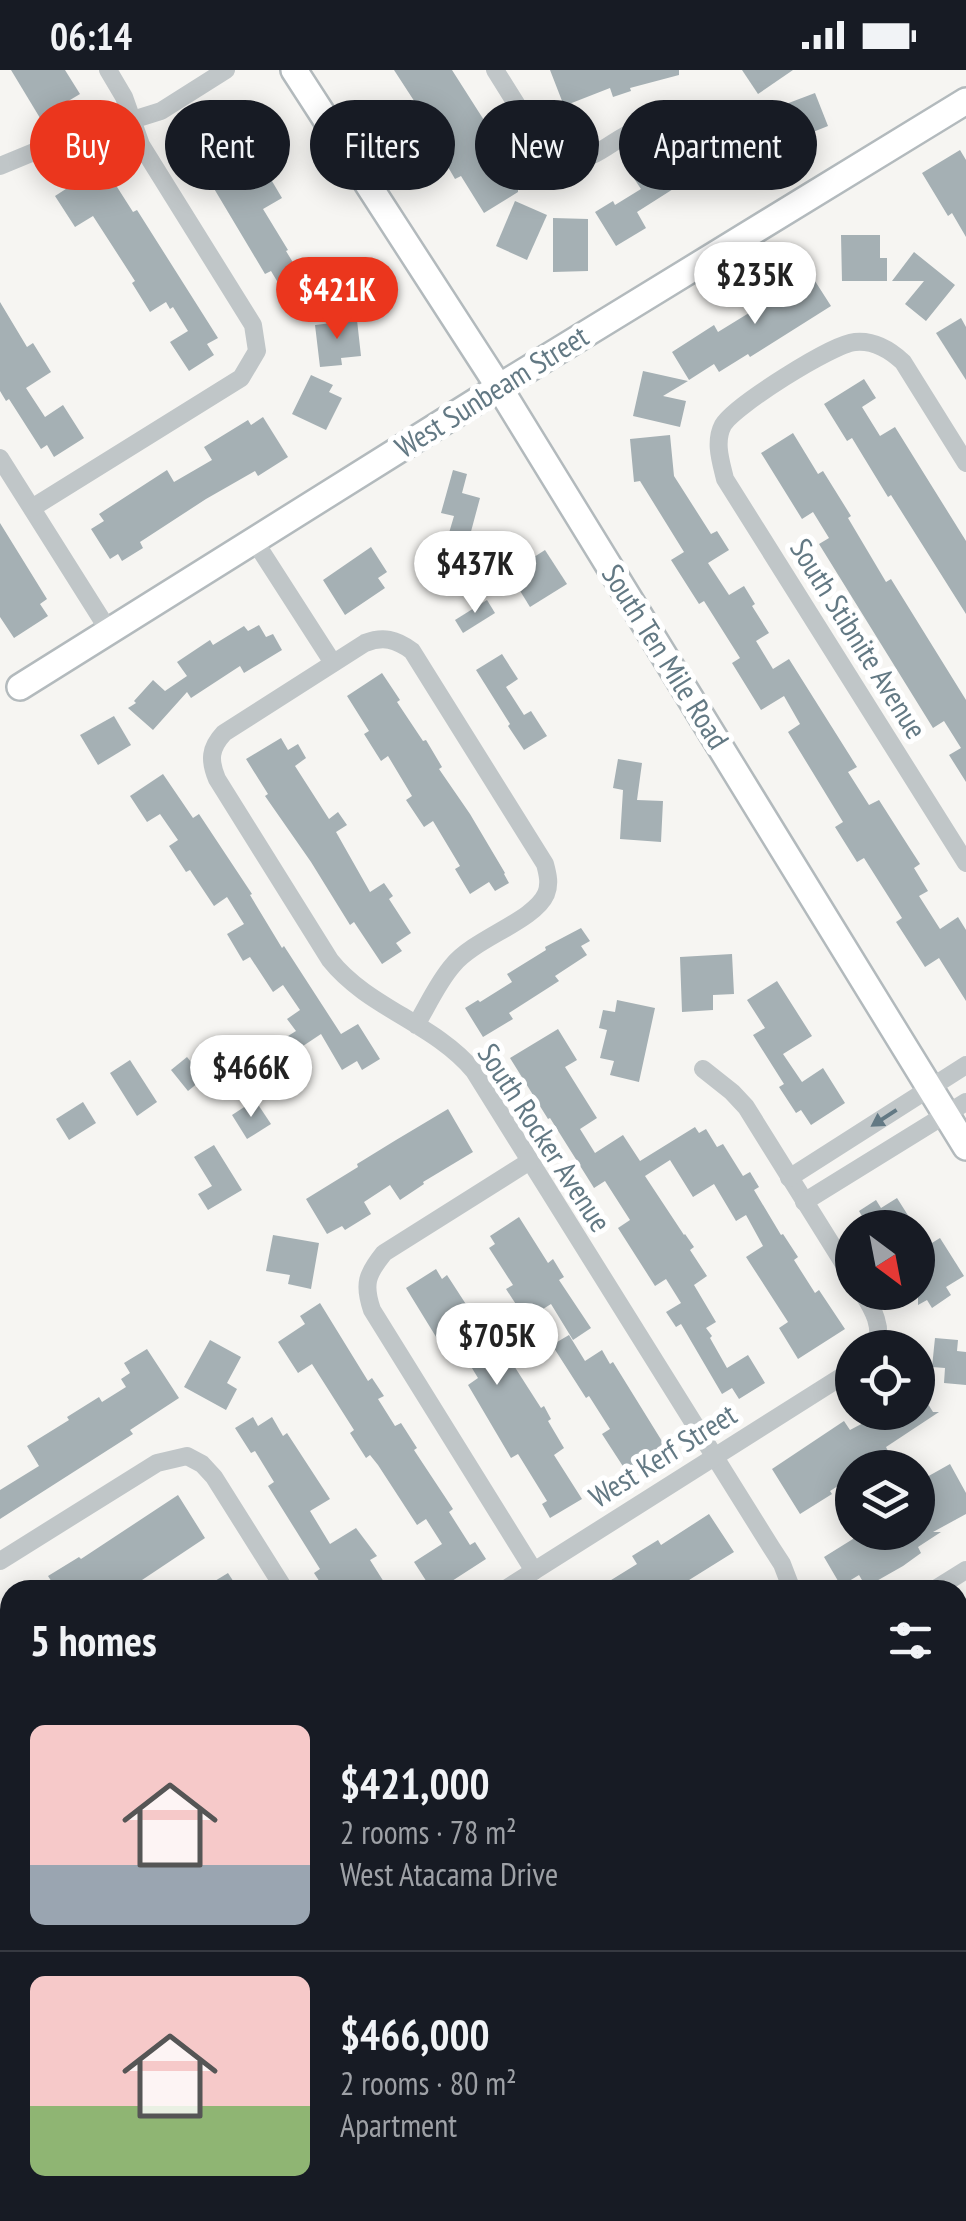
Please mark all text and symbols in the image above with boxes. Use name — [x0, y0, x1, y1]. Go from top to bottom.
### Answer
text: 06:14 — [50, 11, 132, 60]
chip: Buy — [30, 100, 145, 190]
chip: Rent — [165, 100, 290, 190]
chip: Filters — [310, 100, 455, 190]
chip: New — [475, 100, 599, 190]
chip: Apartment — [619, 100, 817, 190]
pin: $235K — [685, 242, 825, 327]
text: $235K — [716, 253, 794, 295]
pin: $421K — [267, 257, 407, 342]
text: $421K — [298, 268, 376, 310]
street label: West Sunbeam Street — [387, 315, 596, 466]
pin: $437K — [405, 531, 545, 616]
street label: South Stibnite Avenue — [782, 531, 936, 746]
text: $437K — [436, 542, 514, 584]
street label: South Ten Mile Road — [594, 557, 739, 756]
pin: $466K — [181, 1035, 321, 1120]
street label: South Rocker Avenue — [470, 1036, 621, 1239]
text: $466K — [212, 1046, 290, 1088]
one-way arrow — [870, 1108, 897, 1126]
north arrow — [835, 1210, 935, 1310]
map controls — [835, 1210, 935, 1550]
pin: $705K — [427, 1303, 567, 1388]
text: $705K — [458, 1314, 536, 1356]
button: locate — [835, 1330, 935, 1430]
street label: West Kerf Street — [581, 1394, 744, 1515]
button: layers — [835, 1450, 935, 1550]
text: 5 homes — [30, 1613, 157, 1668]
icon: filters — [883, 1613, 938, 1668]
text: $421,000 — [340, 1756, 490, 1811]
icon: home — [110, 1765, 230, 1885]
text: 2 rooms · 78 m² — [340, 1811, 517, 1853]
text: West Atacama Drive — [340, 1853, 558, 1895]
text: $466,000 — [340, 2007, 490, 2062]
icon: home — [110, 2016, 230, 2136]
text: 2 rooms · 80 m² — [340, 2062, 517, 2104]
text: Apartment — [340, 2104, 457, 2146]

